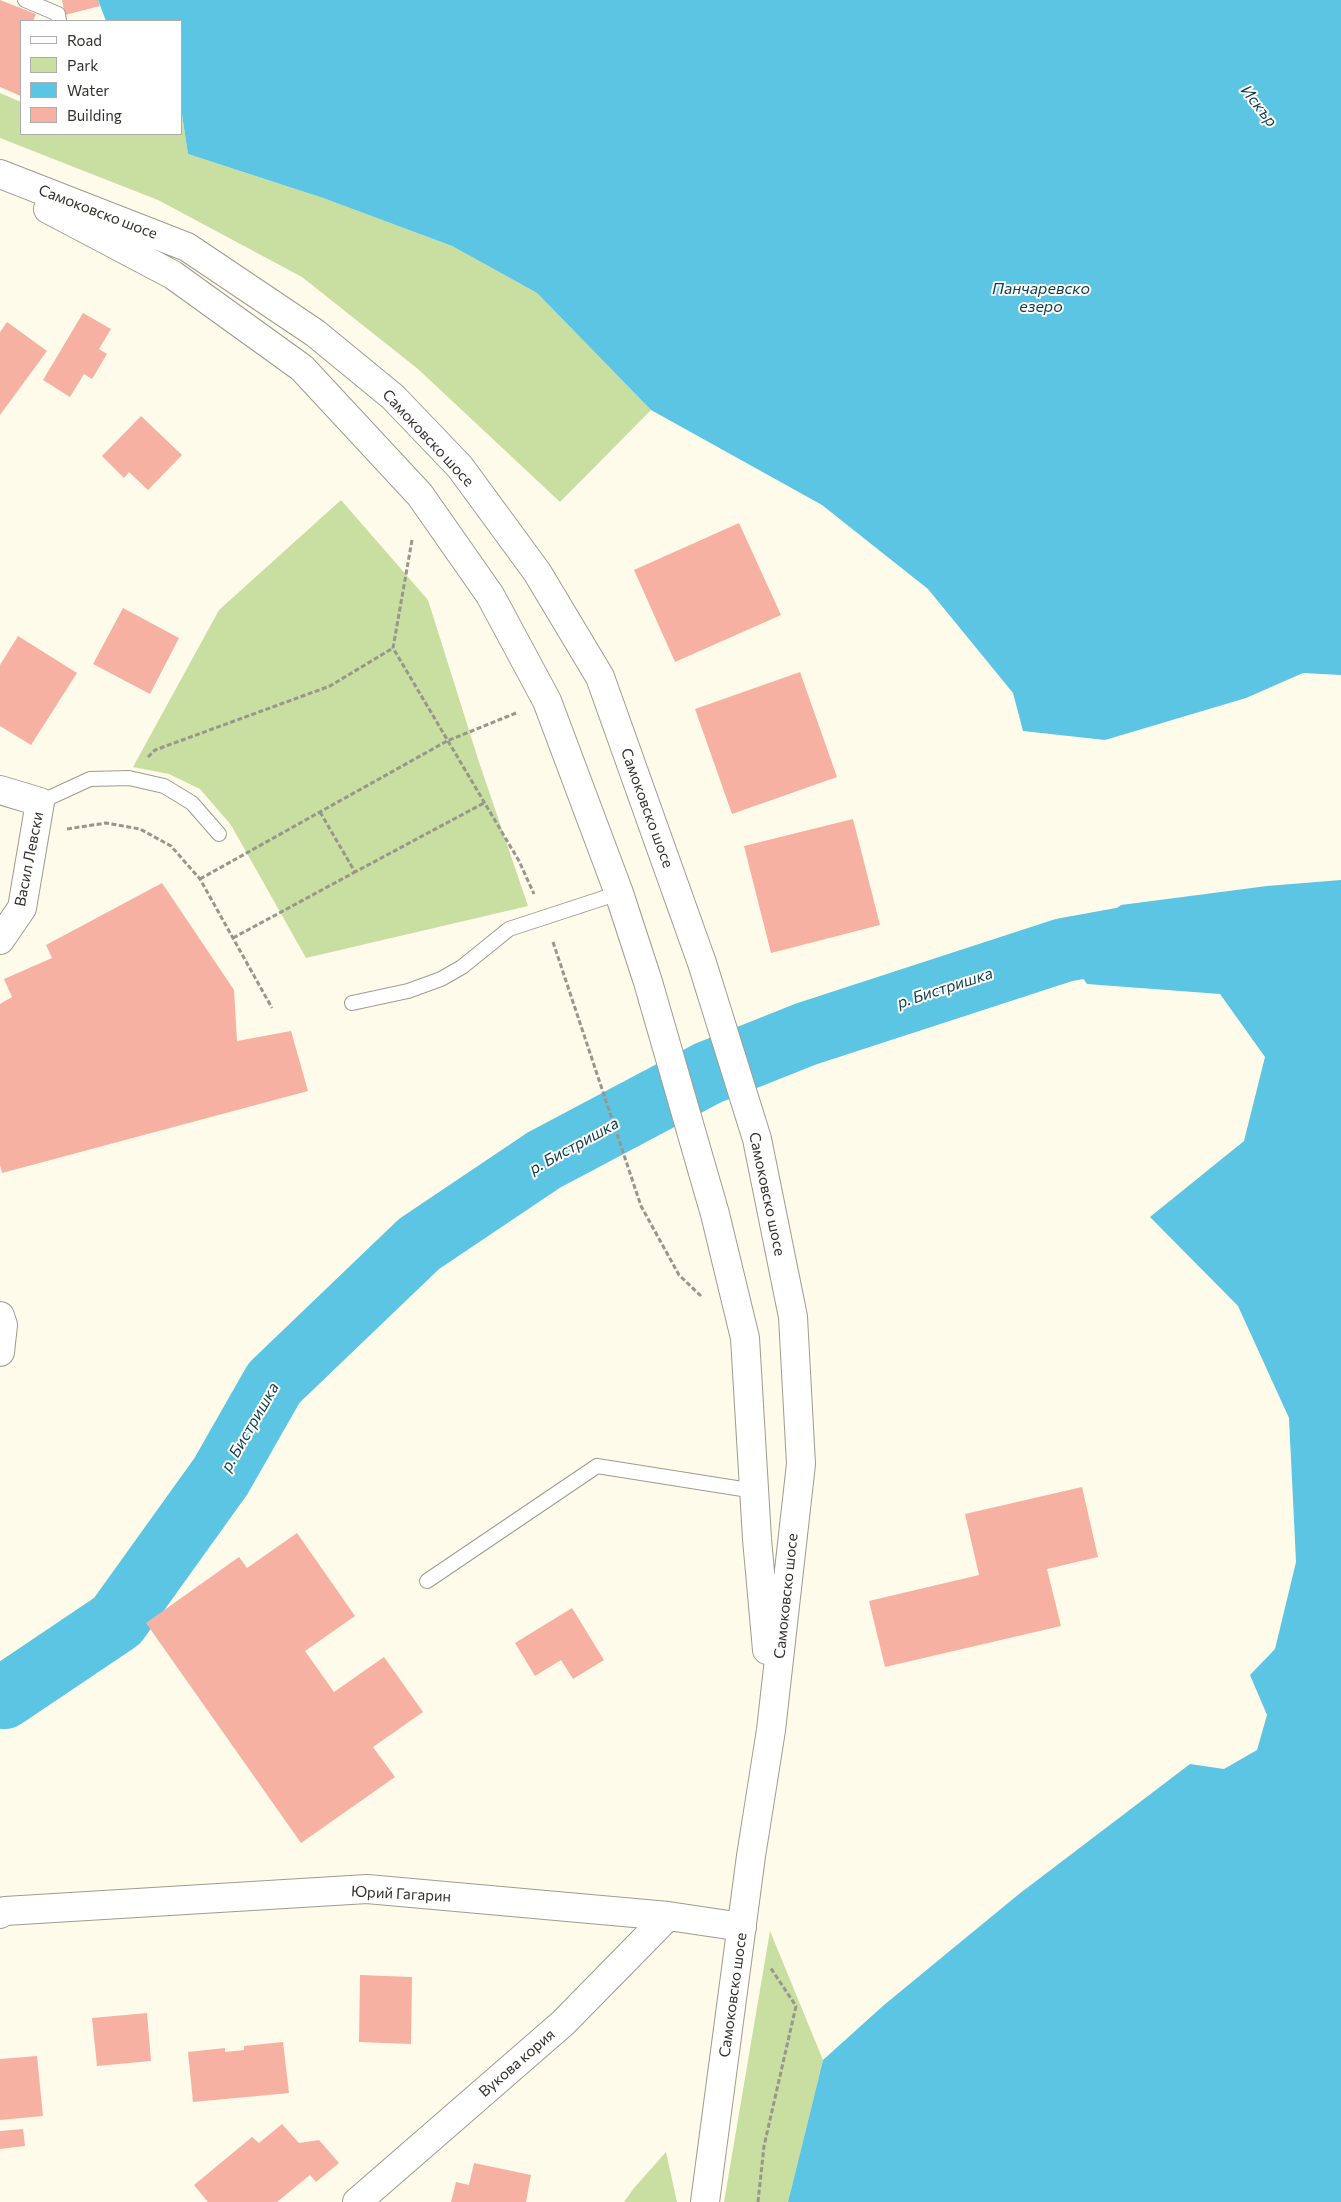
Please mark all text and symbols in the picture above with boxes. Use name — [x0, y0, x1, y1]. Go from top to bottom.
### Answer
legend — [20, 20, 182, 135]
text: Road — [67, 31, 102, 49]
text: Park — [67, 56, 98, 74]
text: Water — [67, 81, 109, 99]
water label: Искър — [1237, 81, 1281, 131]
text: Building — [67, 106, 122, 124]
street label: Самоковско шосе — [36, 181, 160, 243]
water label: Панчаревско езеро — [992, 279, 1090, 317]
street label: Самоковско шосе — [378, 386, 478, 490]
street label: Самоковско шосе — [617, 746, 677, 870]
street label: Васил Левски — [11, 810, 47, 908]
water label: р. Бистришка — [895, 964, 995, 1012]
water label: р. Бистришка — [526, 1114, 622, 1178]
street label: Самоковско шосе — [745, 1131, 789, 1257]
water label: р. Бистришка — [217, 1379, 283, 1475]
street label: Самоковско шосе — [770, 1532, 802, 1660]
street label: Юрий Гагарин — [350, 1882, 452, 1906]
street label: Самоковско шосе — [715, 1931, 751, 2059]
street label: Вукова кория — [475, 2025, 559, 2101]

